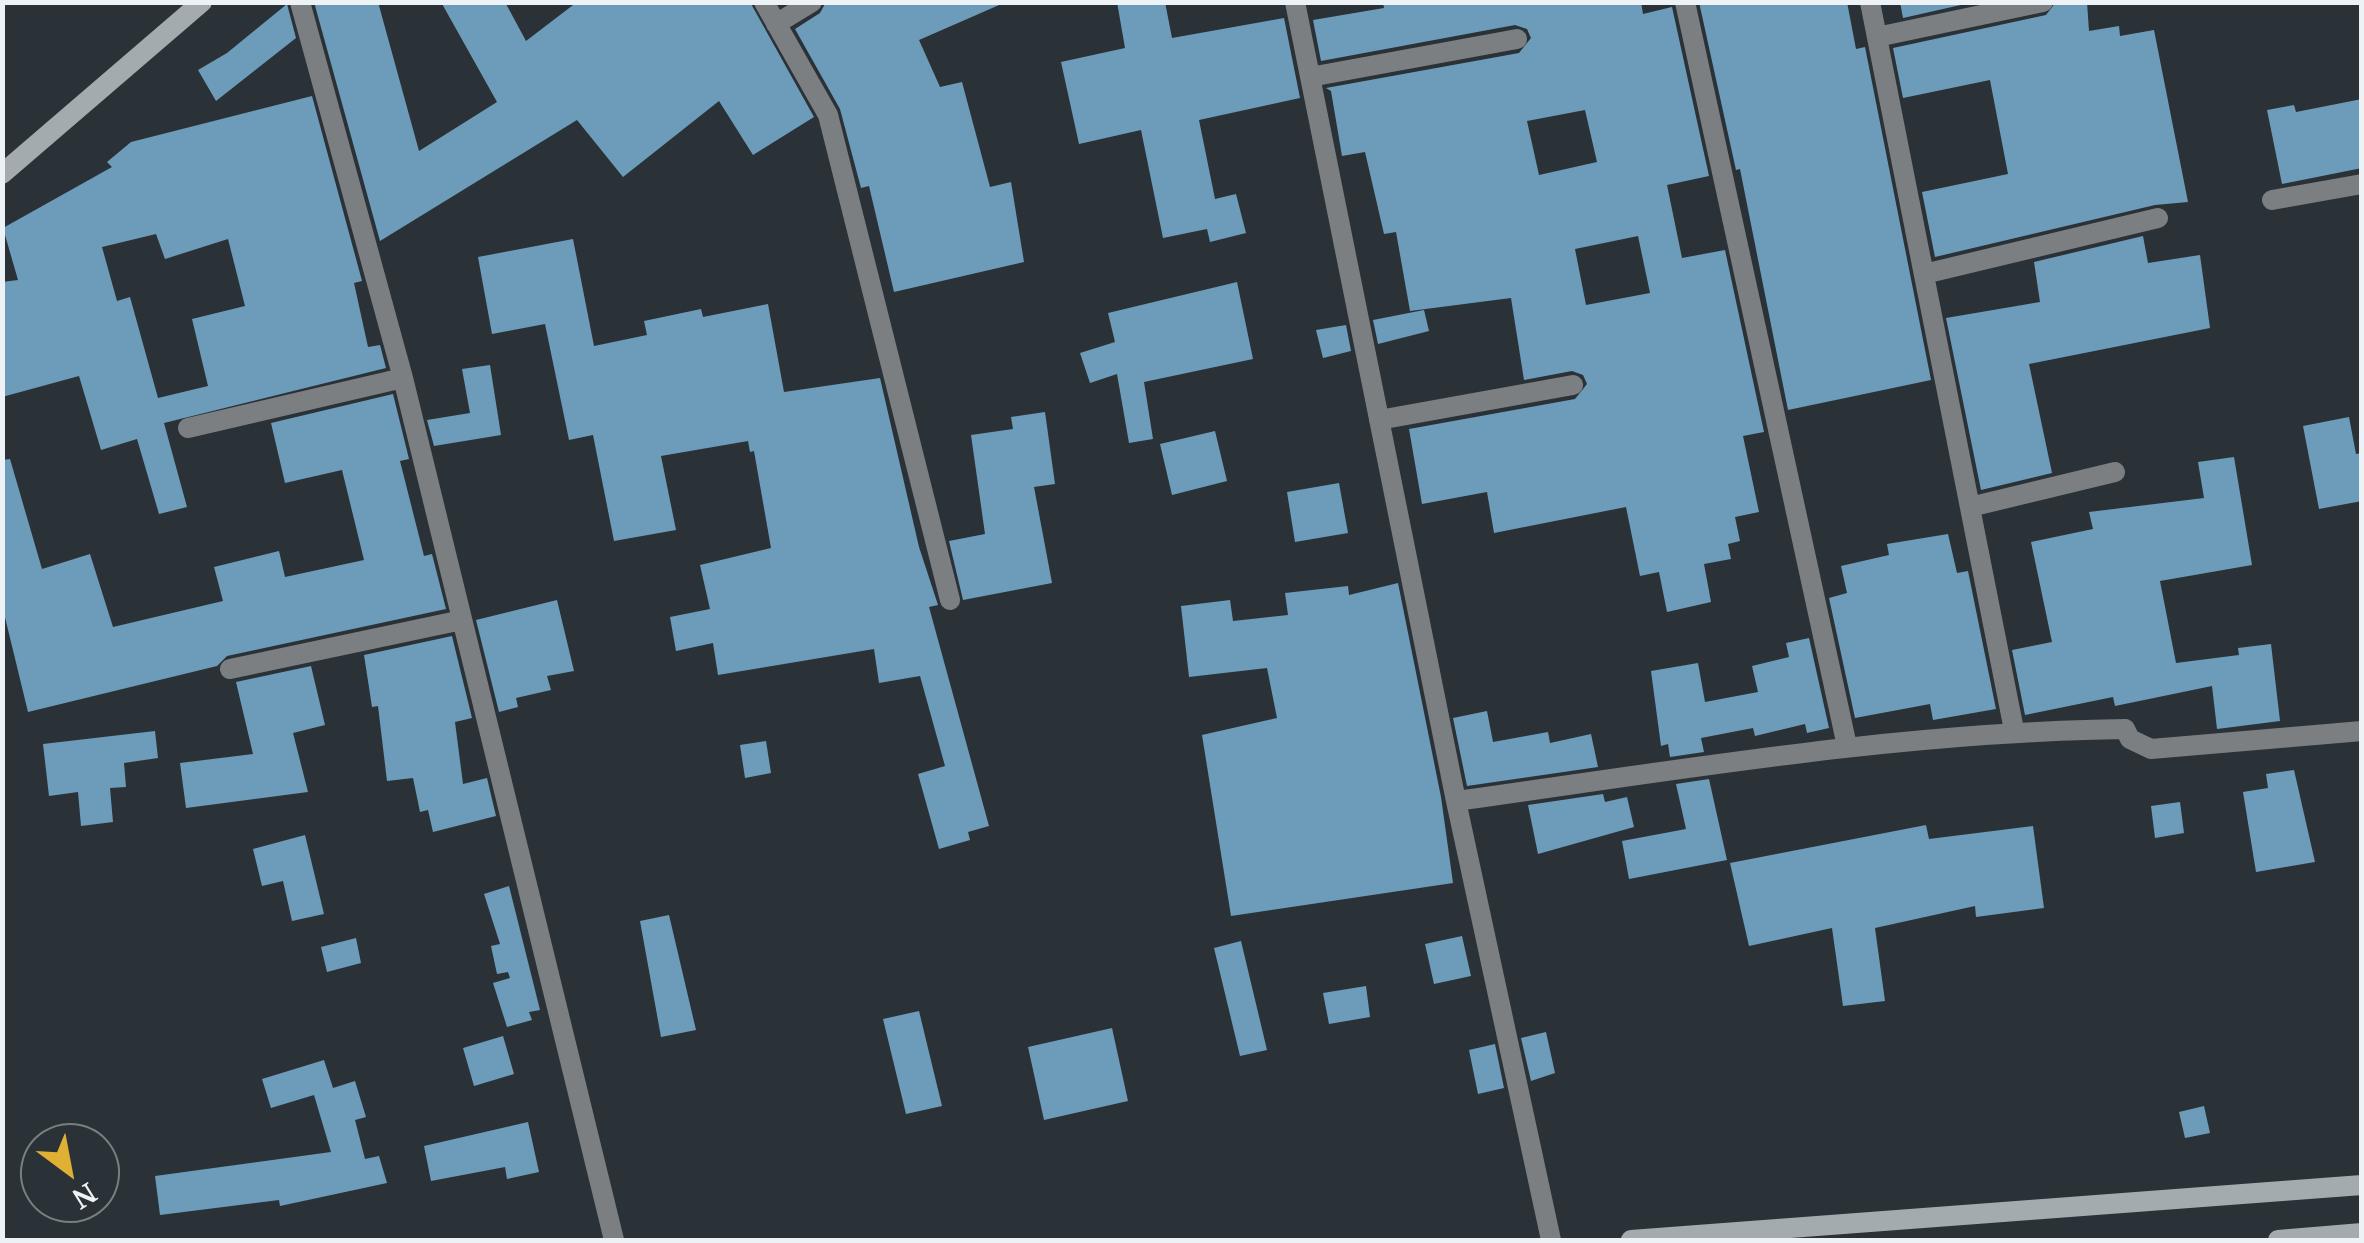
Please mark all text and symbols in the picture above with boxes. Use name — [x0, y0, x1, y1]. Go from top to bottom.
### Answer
north arrow — [20, 1123, 120, 1223]
text: N — [65, 1175, 104, 1219]

